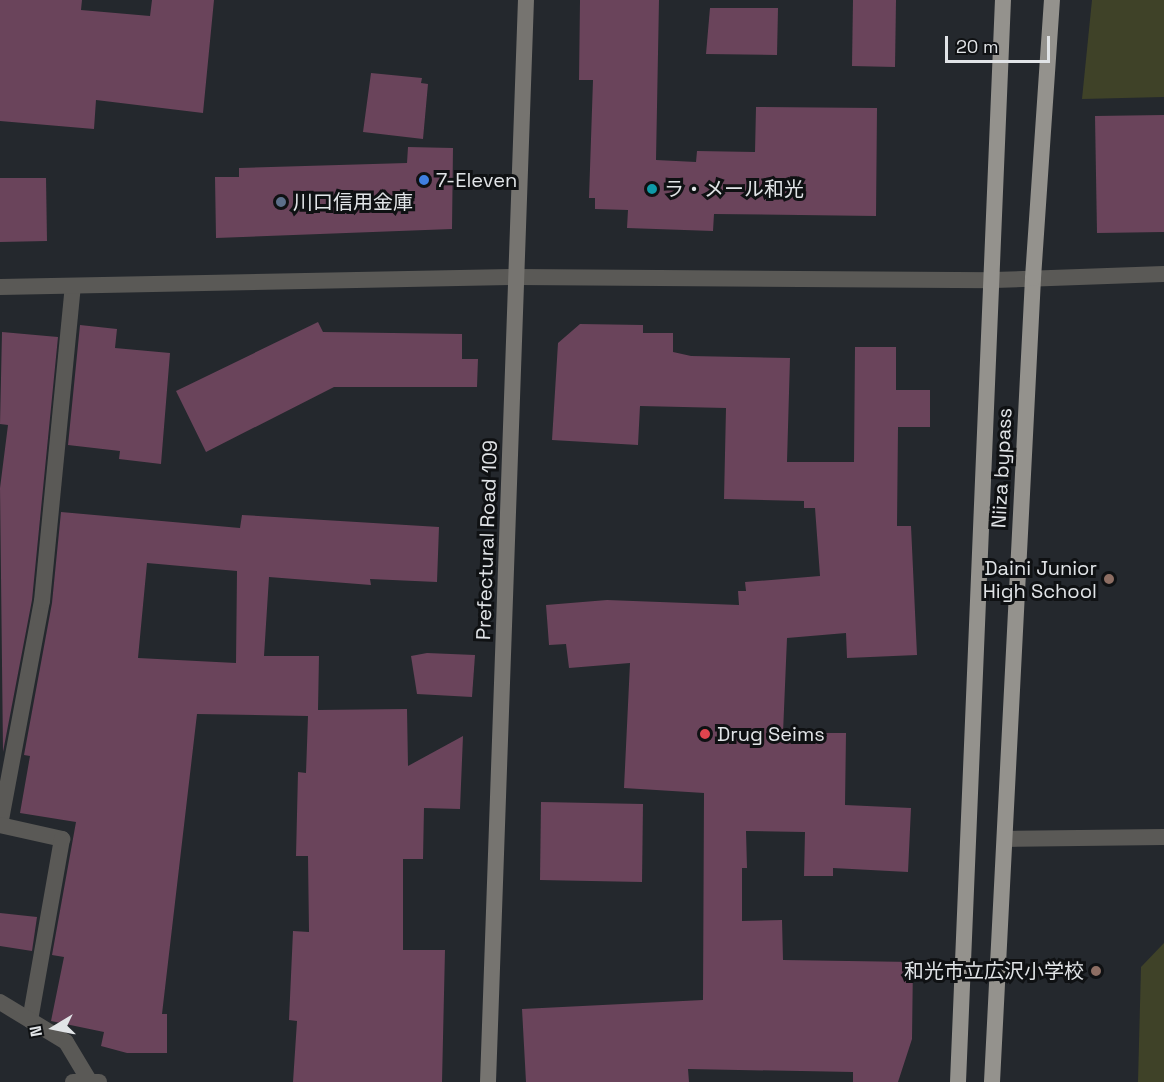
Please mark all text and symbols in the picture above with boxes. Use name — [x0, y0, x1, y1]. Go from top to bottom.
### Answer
scale bar — [948, 24, 1053, 62]
text: 20 m — [956, 35, 999, 58]
place label: 7-Eleven — [436, 168, 517, 192]
marker: 7-Eleven — [417, 173, 431, 187]
place label: ラ・メール和光 — [664, 177, 804, 201]
marker: ラ・メール和光 — [645, 182, 659, 196]
place label: 川口信用金庫 — [293, 190, 413, 214]
marker: 川口信用金庫 — [274, 195, 288, 209]
street label: Niiza bypass — [987, 407, 1017, 529]
street label: Prefectural Road 109 — [472, 440, 502, 640]
place label: Daini Junior High School — [983, 556, 1097, 603]
marker: Daini Junior High School — [1102, 572, 1116, 586]
place label: Drug Seims — [717, 722, 825, 746]
marker: Drug Seims — [698, 727, 712, 741]
place label: 和光市立広沢小学校 — [904, 959, 1084, 983]
marker: 和光市立広沢小学校 — [1089, 964, 1103, 978]
north arrow — [24, 998, 84, 1058]
text: N — [25, 1024, 47, 1038]

